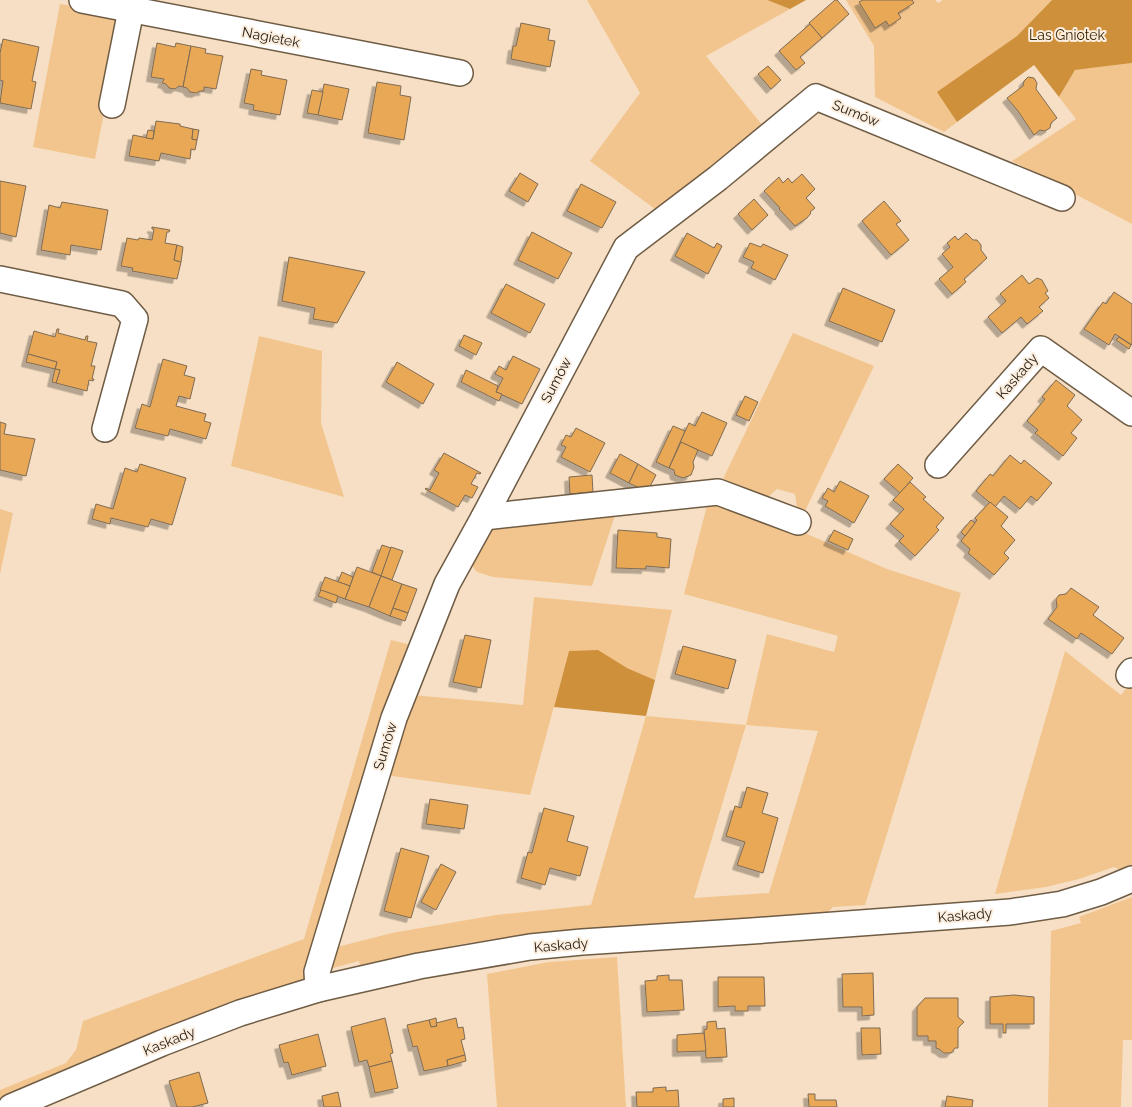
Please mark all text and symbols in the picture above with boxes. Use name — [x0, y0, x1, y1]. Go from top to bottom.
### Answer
street label: Nagietek — [241, 24, 302, 51]
park label: Las Gniotek — [1029, 27, 1105, 43]
street label: Sumów — [830, 96, 882, 130]
street label: Kaskady — [993, 350, 1041, 402]
street label: Sumów — [537, 354, 575, 405]
street label: Sumów — [370, 720, 400, 772]
street label: Kaskady — [937, 905, 993, 925]
street label: Kaskady — [533, 935, 589, 955]
street label: Kaskady — [141, 1023, 198, 1059]

